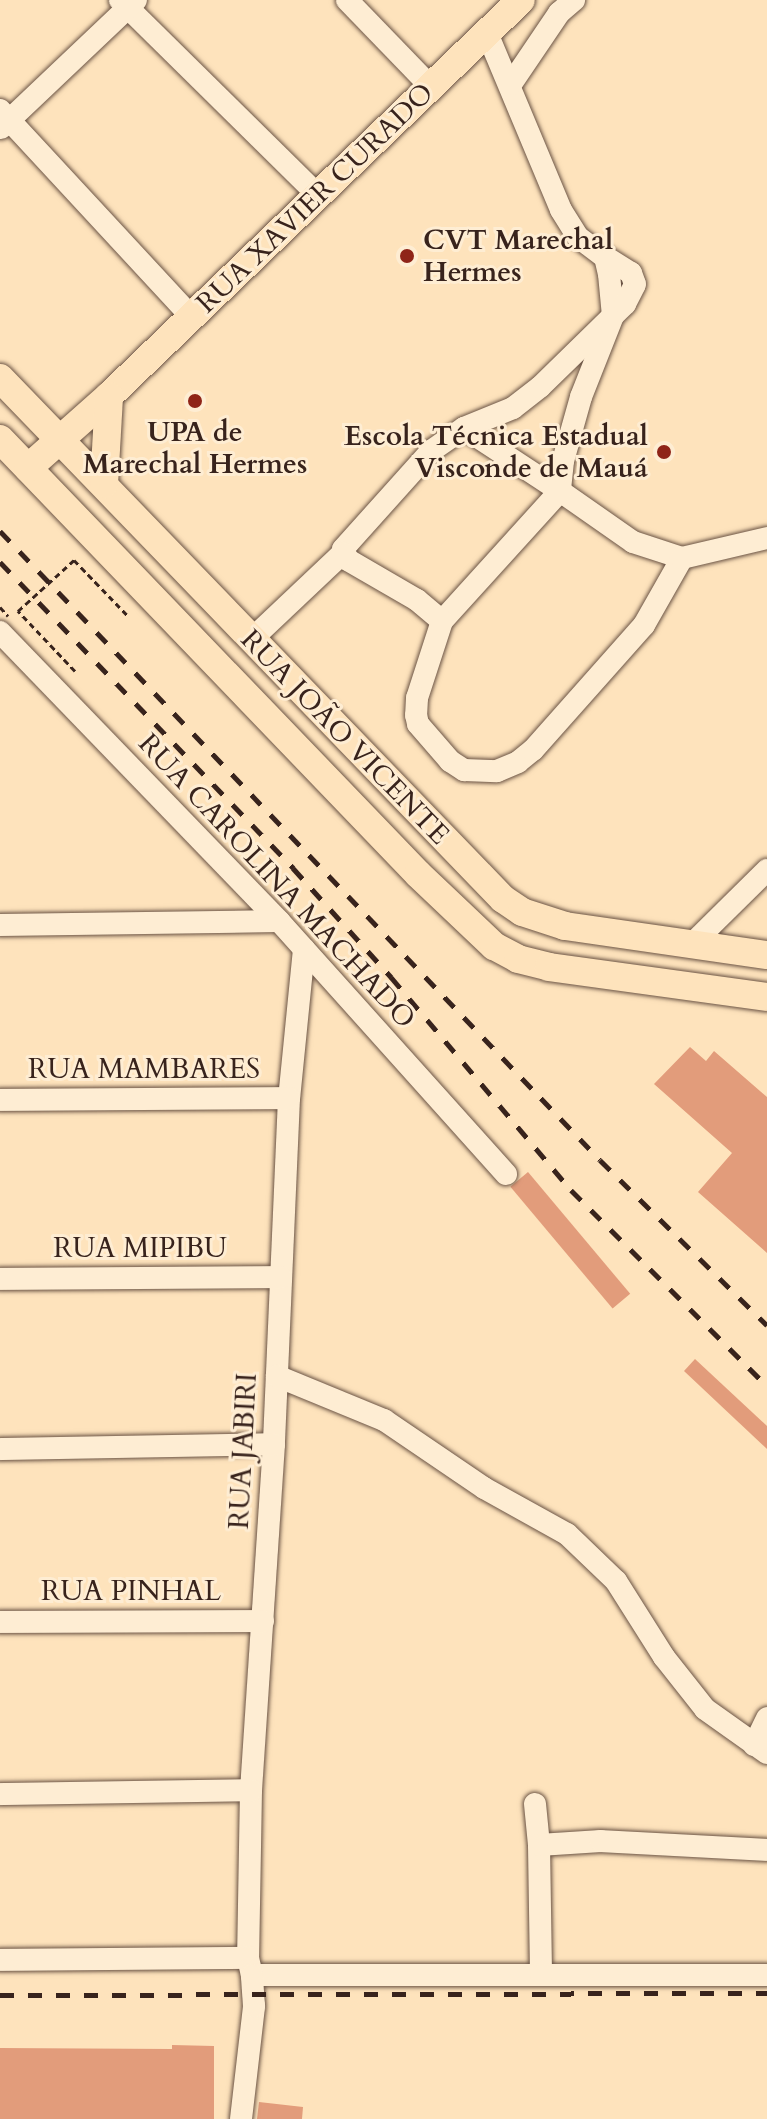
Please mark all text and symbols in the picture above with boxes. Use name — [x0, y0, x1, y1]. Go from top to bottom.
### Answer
street label: RUA XAVIER CURADO — [189, 76, 441, 320]
place label: CVT Marechal Hermes — [423, 223, 613, 289]
marker: CVT Marechal Hermes — [398, 247, 416, 265]
marker: UPA de Marechal Hermes — [184, 390, 206, 412]
place label: UPA de Marechal Hermes — [83, 415, 307, 481]
place label: Escola Técnica Estadual Visconde de Mauá — [344, 419, 648, 485]
marker: Escola Técnica Estadual Visconde de Mauá — [655, 443, 673, 461]
street label: RUA JOÃO VICENTE — [234, 623, 456, 851]
street label: RUA CAROLINA MACHADO — [132, 727, 422, 1035]
street label: RUA MAMBARES — [28, 1052, 260, 1086]
street label: RUA MIPIBU — [53, 1231, 227, 1265]
street label: RUA JABIRI — [222, 1372, 264, 1530]
street label: RUA PINHAL — [41, 1574, 221, 1608]

